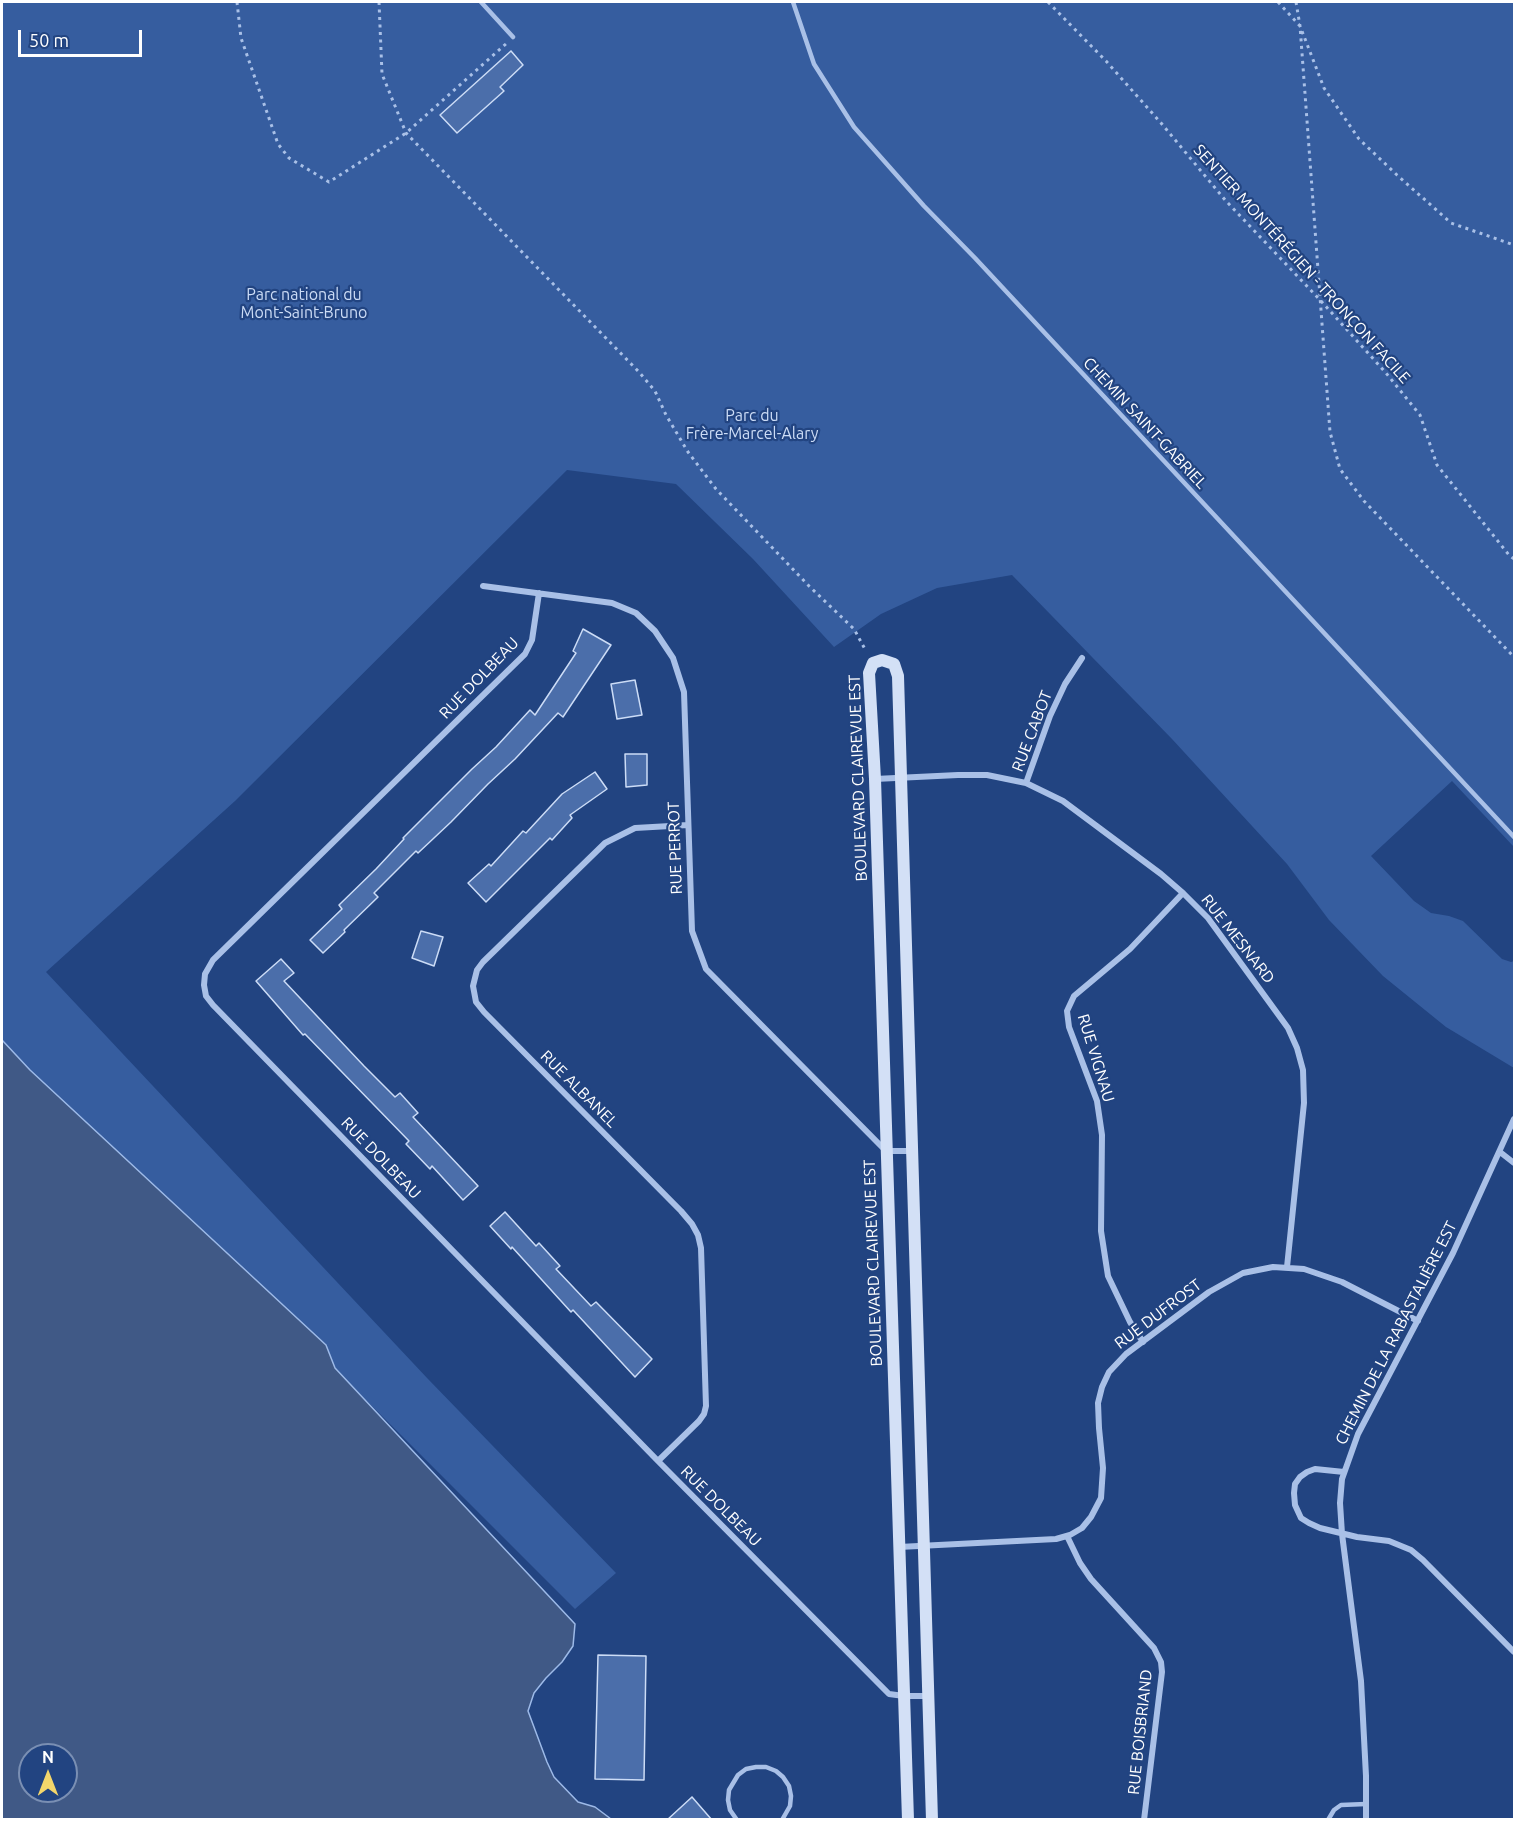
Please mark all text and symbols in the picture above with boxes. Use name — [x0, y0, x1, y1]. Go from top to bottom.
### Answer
scale bar — [21, 18, 146, 56]
text: 50 m — [29, 30, 69, 50]
street label: SENTIER MONTÉRÉGIEN - TRONÇON FACILE — [1190, 141, 1414, 387]
park label: Parc national du Mont-Saint-Bruno — [241, 285, 367, 323]
street label: CHEMIN SAINT-GABRIEL — [1079, 353, 1211, 493]
park label: Parc du Frère-Marcel-Alary — [686, 406, 818, 444]
street label: RUE DOLBEAU — [435, 633, 523, 723]
street label: BOULEVARD CLAIREVUE EST — [845, 674, 871, 882]
street label: RUE CABOT — [1008, 688, 1056, 774]
street label: RUE PERROT — [664, 801, 686, 895]
street label: RUE MESNARD — [1197, 891, 1279, 987]
street label: RUE VIGNAU — [1073, 1012, 1119, 1104]
street label: RUE ALBANEL — [536, 1046, 622, 1132]
street label: RUE DOLBEAU — [337, 1113, 425, 1203]
street label: BOULEVARD CLAIREVUE EST — [860, 1159, 886, 1367]
street label: CHEMIN DE LA RABASTALIÈRE EST — [1331, 1218, 1461, 1448]
street label: RUE DUFROST — [1111, 1275, 1205, 1353]
street label: RUE DOLBEAU — [677, 1462, 765, 1550]
street label: RUE BOISBRIAND — [1124, 1668, 1156, 1796]
north arrow — [18, 1743, 78, 1803]
text: N — [42, 1748, 54, 1766]

